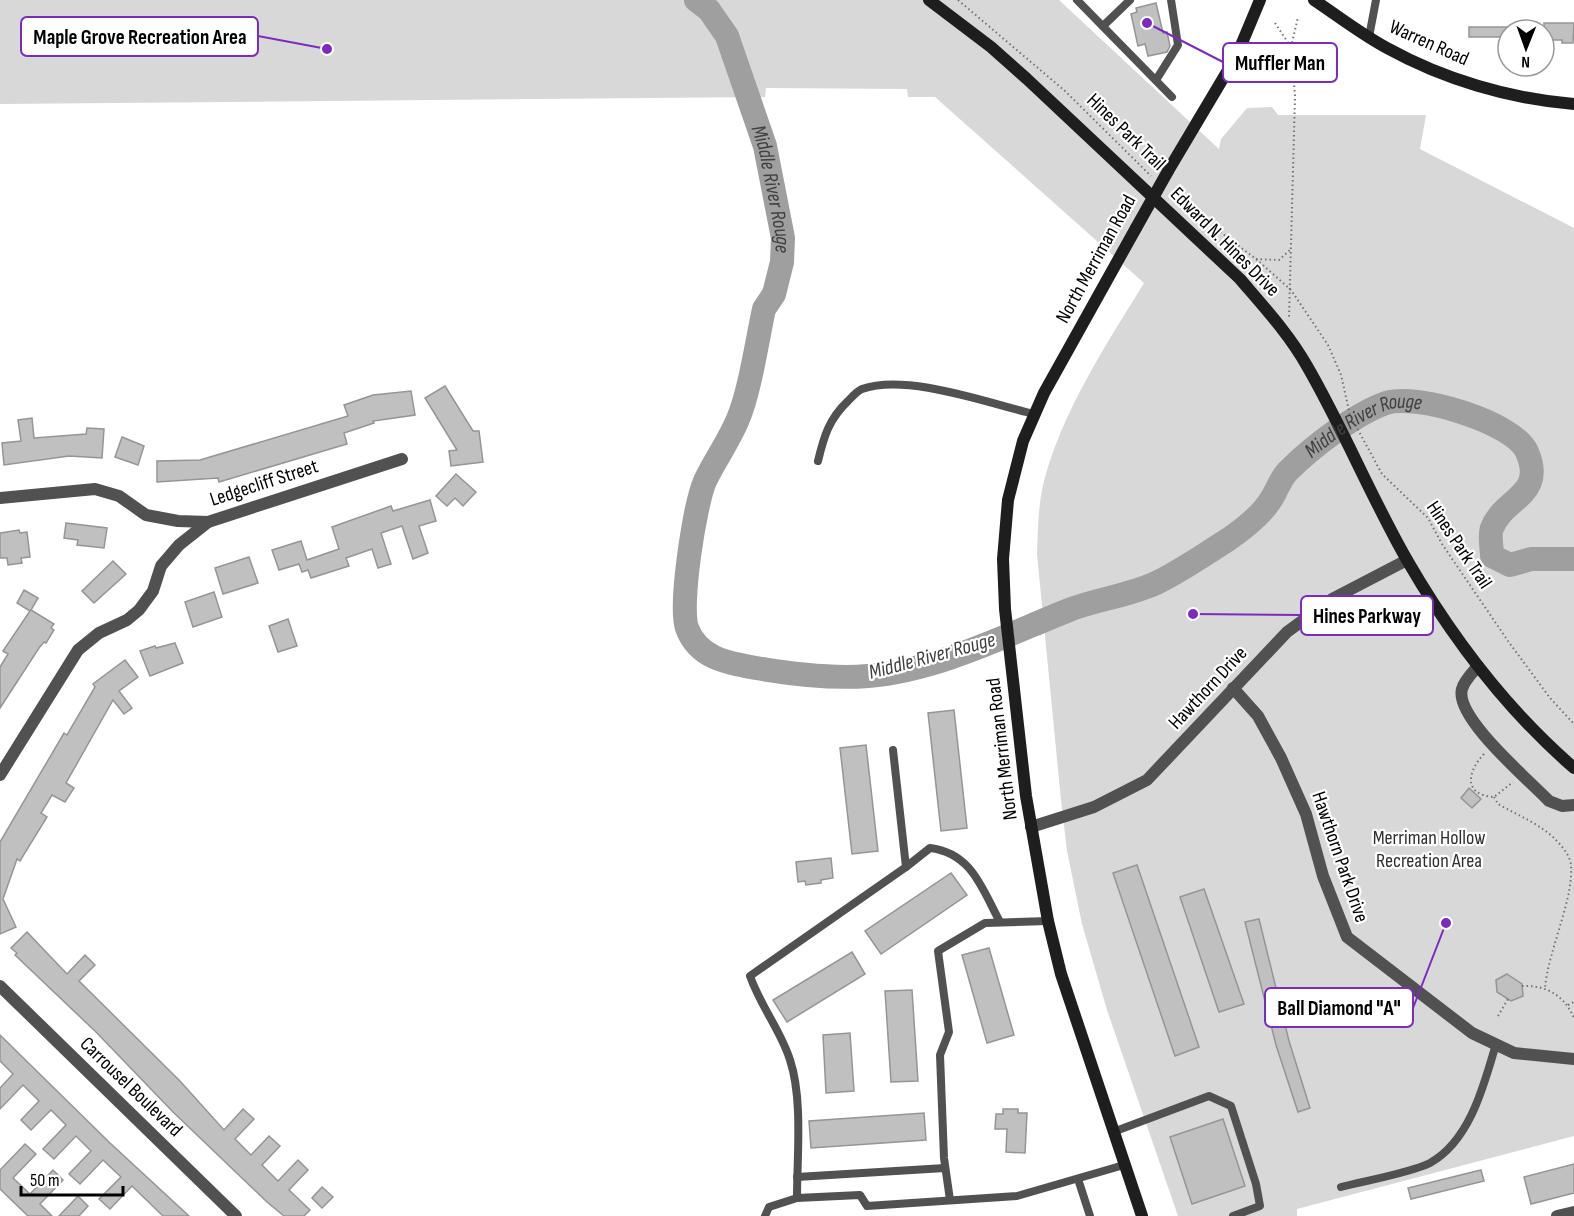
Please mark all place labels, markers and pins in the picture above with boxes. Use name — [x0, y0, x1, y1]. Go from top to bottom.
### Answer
callout: Maple Grove Recreation Area — [21, 17, 258, 56]
callout: Muffler Man — [1223, 43, 1337, 82]
callout: Hines Parkway — [1301, 596, 1433, 635]
callout: Ball Diamond "A" — [1265, 988, 1413, 1027]

